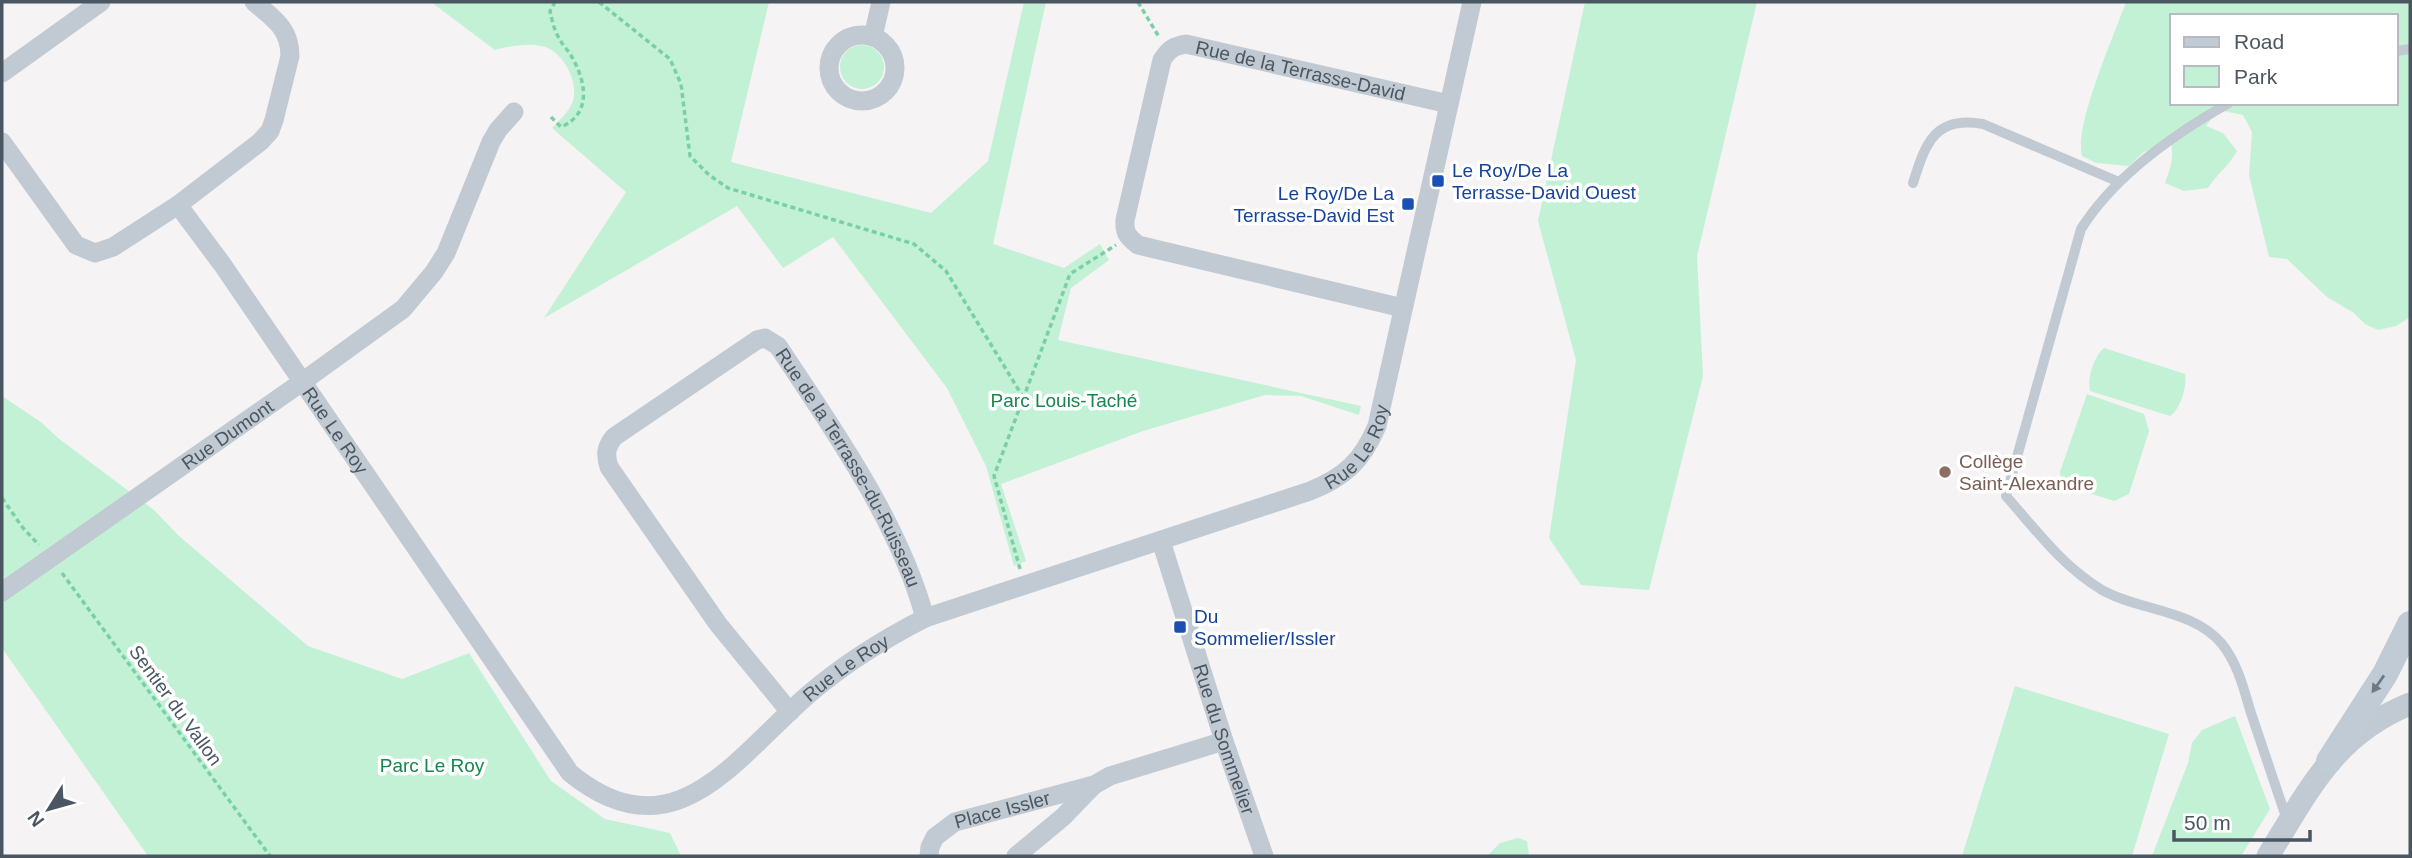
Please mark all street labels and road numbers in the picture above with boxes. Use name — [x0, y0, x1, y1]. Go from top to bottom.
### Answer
street label: Rue de la Terrasse-David — [1194, 37, 1407, 105]
street label: Rue de la Terrasse-du-Ruisseau — [771, 344, 924, 590]
street label: Rue Le Roy — [298, 383, 373, 478]
street label: Rue Dumont — [178, 395, 278, 474]
street label: Rue Le Roy — [1321, 402, 1393, 493]
street label: Rue Le Roy — [799, 630, 893, 706]
street label: Sentier du Vallon — [125, 641, 226, 769]
street label: Rue du Sommelier — [1189, 661, 1259, 818]
street label: Place Issler — [952, 787, 1053, 833]

